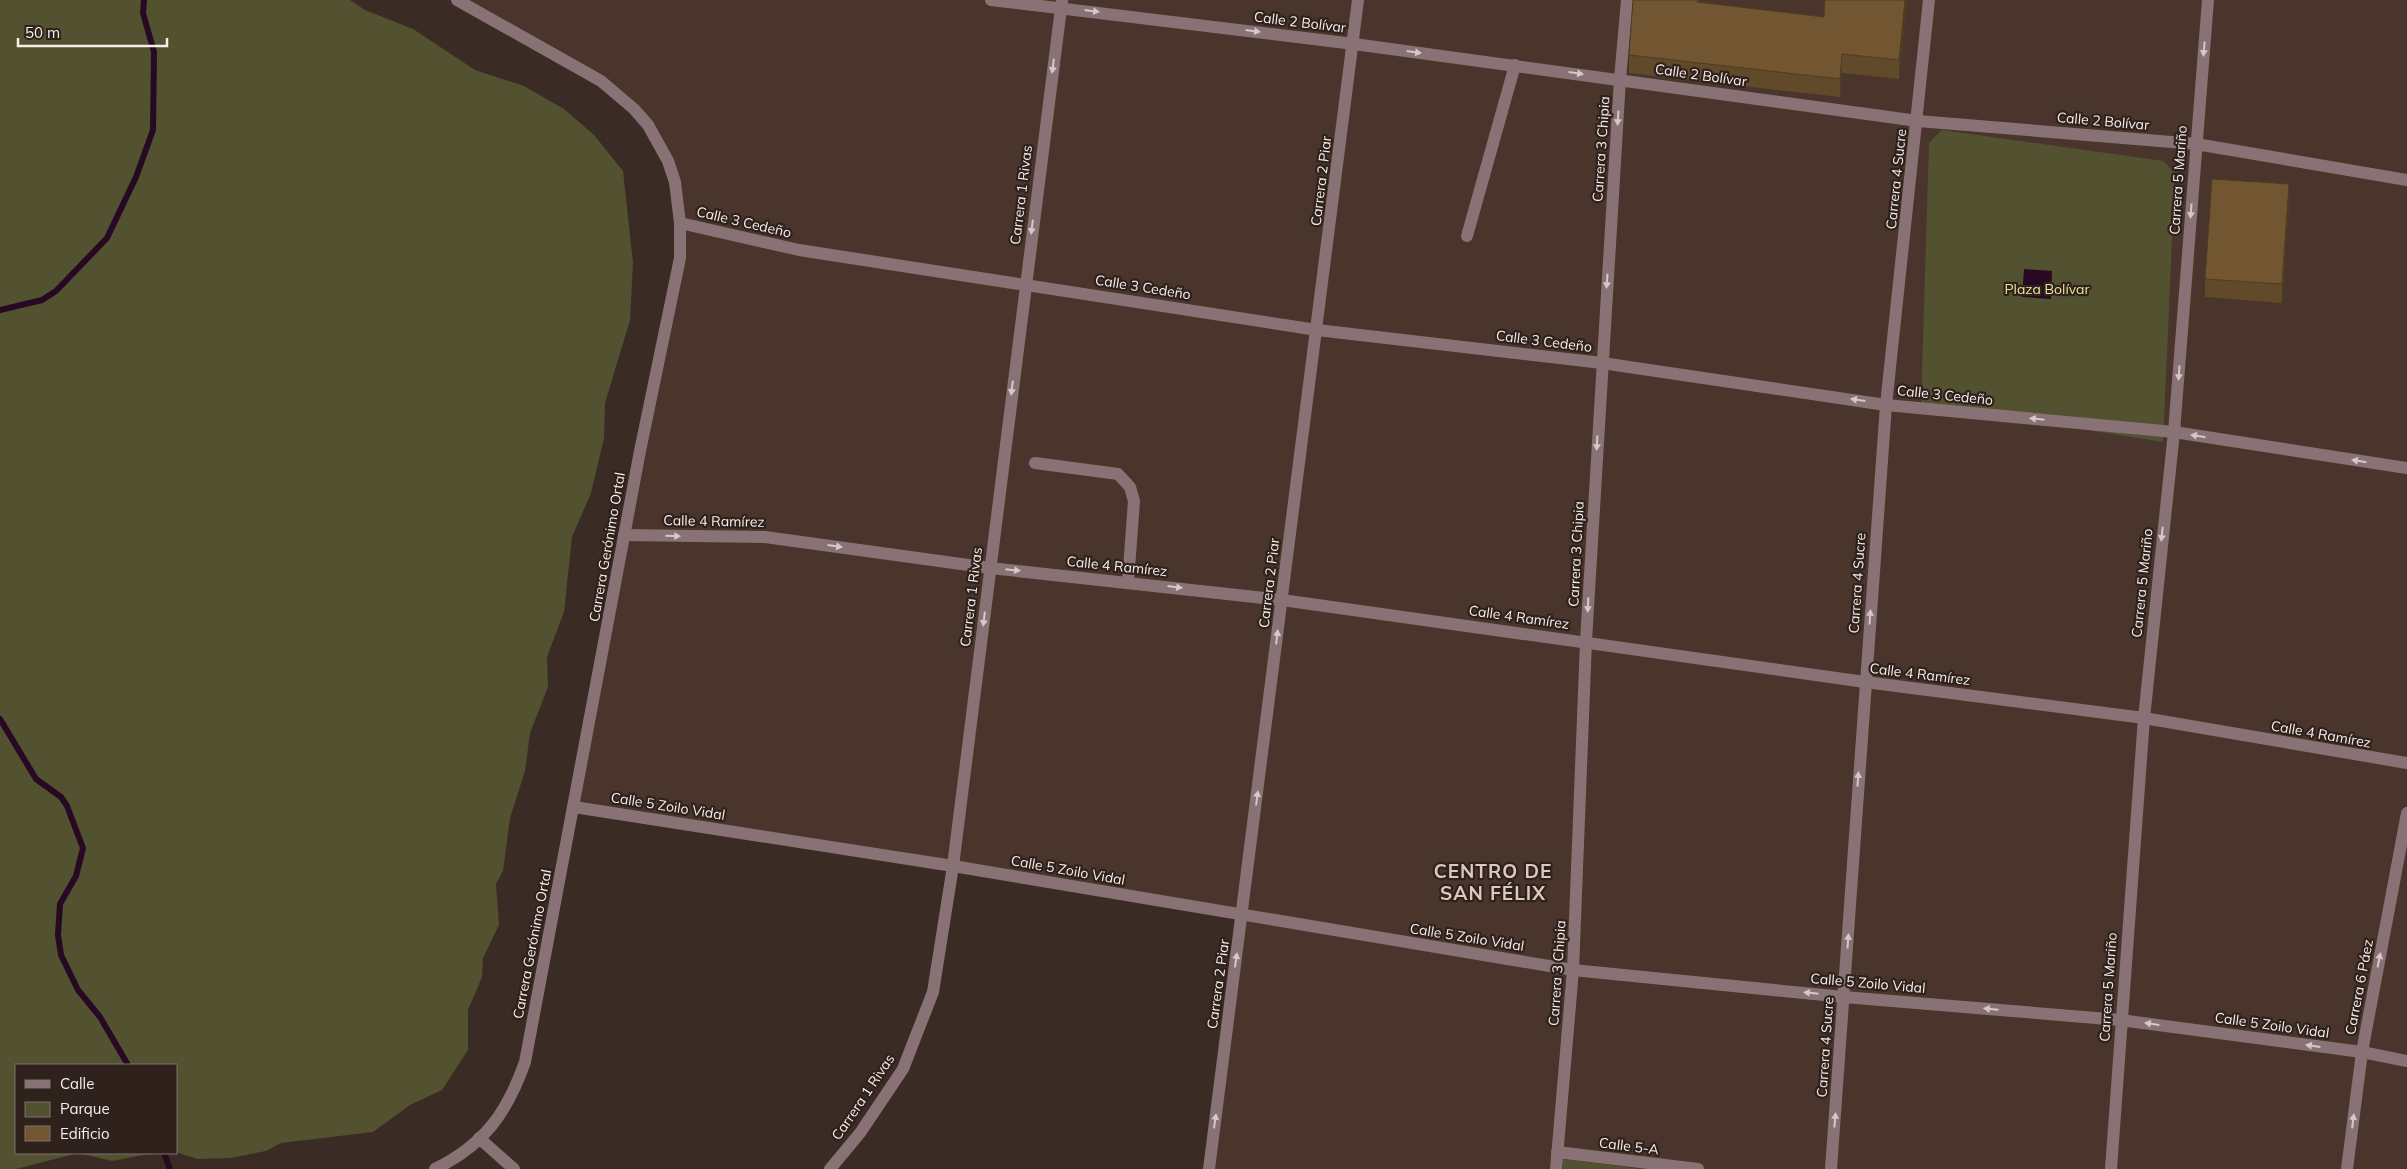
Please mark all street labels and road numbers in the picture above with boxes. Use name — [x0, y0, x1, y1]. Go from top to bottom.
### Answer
street label: Calle 2 Bolívar — [1253, 7, 1348, 37]
street label: Calle 2 Bolívar — [1654, 60, 1749, 90]
street label: Carrera 3 Chipia — [1588, 96, 1614, 202]
street label: Calle 2 Bolívar — [2056, 108, 2151, 134]
street label: Carrera 5 Mariño — [2165, 125, 2191, 235]
street label: Carrera 4 Sucre — [1882, 128, 1910, 230]
street label: Carrera 2 Piar — [1307, 134, 1336, 227]
street label: Carrera 1 Rivas — [1006, 144, 1036, 246]
street label: Calle 3 Cedeño — [695, 202, 793, 242]
street label: Calle 3 Cedeño — [1094, 271, 1192, 303]
street label: Calle 3 Cedeño — [1495, 326, 1593, 356]
street label: Calle 3 Cedeño — [1896, 381, 1994, 409]
street label: Carrera Gerónimo Ortal — [585, 471, 629, 623]
street label: Carrera 3 Chipia — [1564, 501, 1588, 607]
street label: Calle 4 Ramírez — [663, 511, 765, 531]
street label: Carrera 5 Mariño — [2127, 528, 2157, 638]
street label: Carrera 4 Sucre — [1845, 532, 1869, 634]
street label: Carrera 2 Piar — [1255, 536, 1284, 629]
street label: Carrera 1 Rivas — [956, 546, 986, 648]
street label: Calle 4 Ramírez — [1066, 552, 1168, 580]
street label: Calle 4 Ramírez — [1468, 601, 1570, 633]
street label: Calle 4 Ramírez — [1869, 659, 1971, 689]
street label: Calle 4 Ramírez — [2270, 716, 2372, 752]
street label: Calle 5 Zoilo Vidal — [610, 788, 726, 824]
street label: Calle 5 Zoilo Vidal — [1010, 851, 1126, 889]
street label: Carrera Gerónimo Ortal — [509, 868, 555, 1020]
street label: Calle 5 Zoilo Vidal — [1409, 919, 1525, 955]
street label: Carrera 3 Chipia — [1544, 920, 1570, 1026]
street label: Carrera 5 Mariño — [2095, 932, 2121, 1042]
street label: Carrera 2 Piar — [1203, 937, 1233, 1030]
street label: Carrera 6 Páez — [2341, 938, 2377, 1036]
street label: Calle 5 Zoilo Vidal — [1810, 969, 1926, 997]
street label: Carrera 4 Sucre — [1813, 996, 1837, 1098]
street label: Calle 5 Zoilo Vidal — [2214, 1008, 2330, 1042]
street label: Carrera 1 Rivas — [828, 1050, 899, 1144]
street label: Calle 5-A — [1598, 1133, 1661, 1159]

